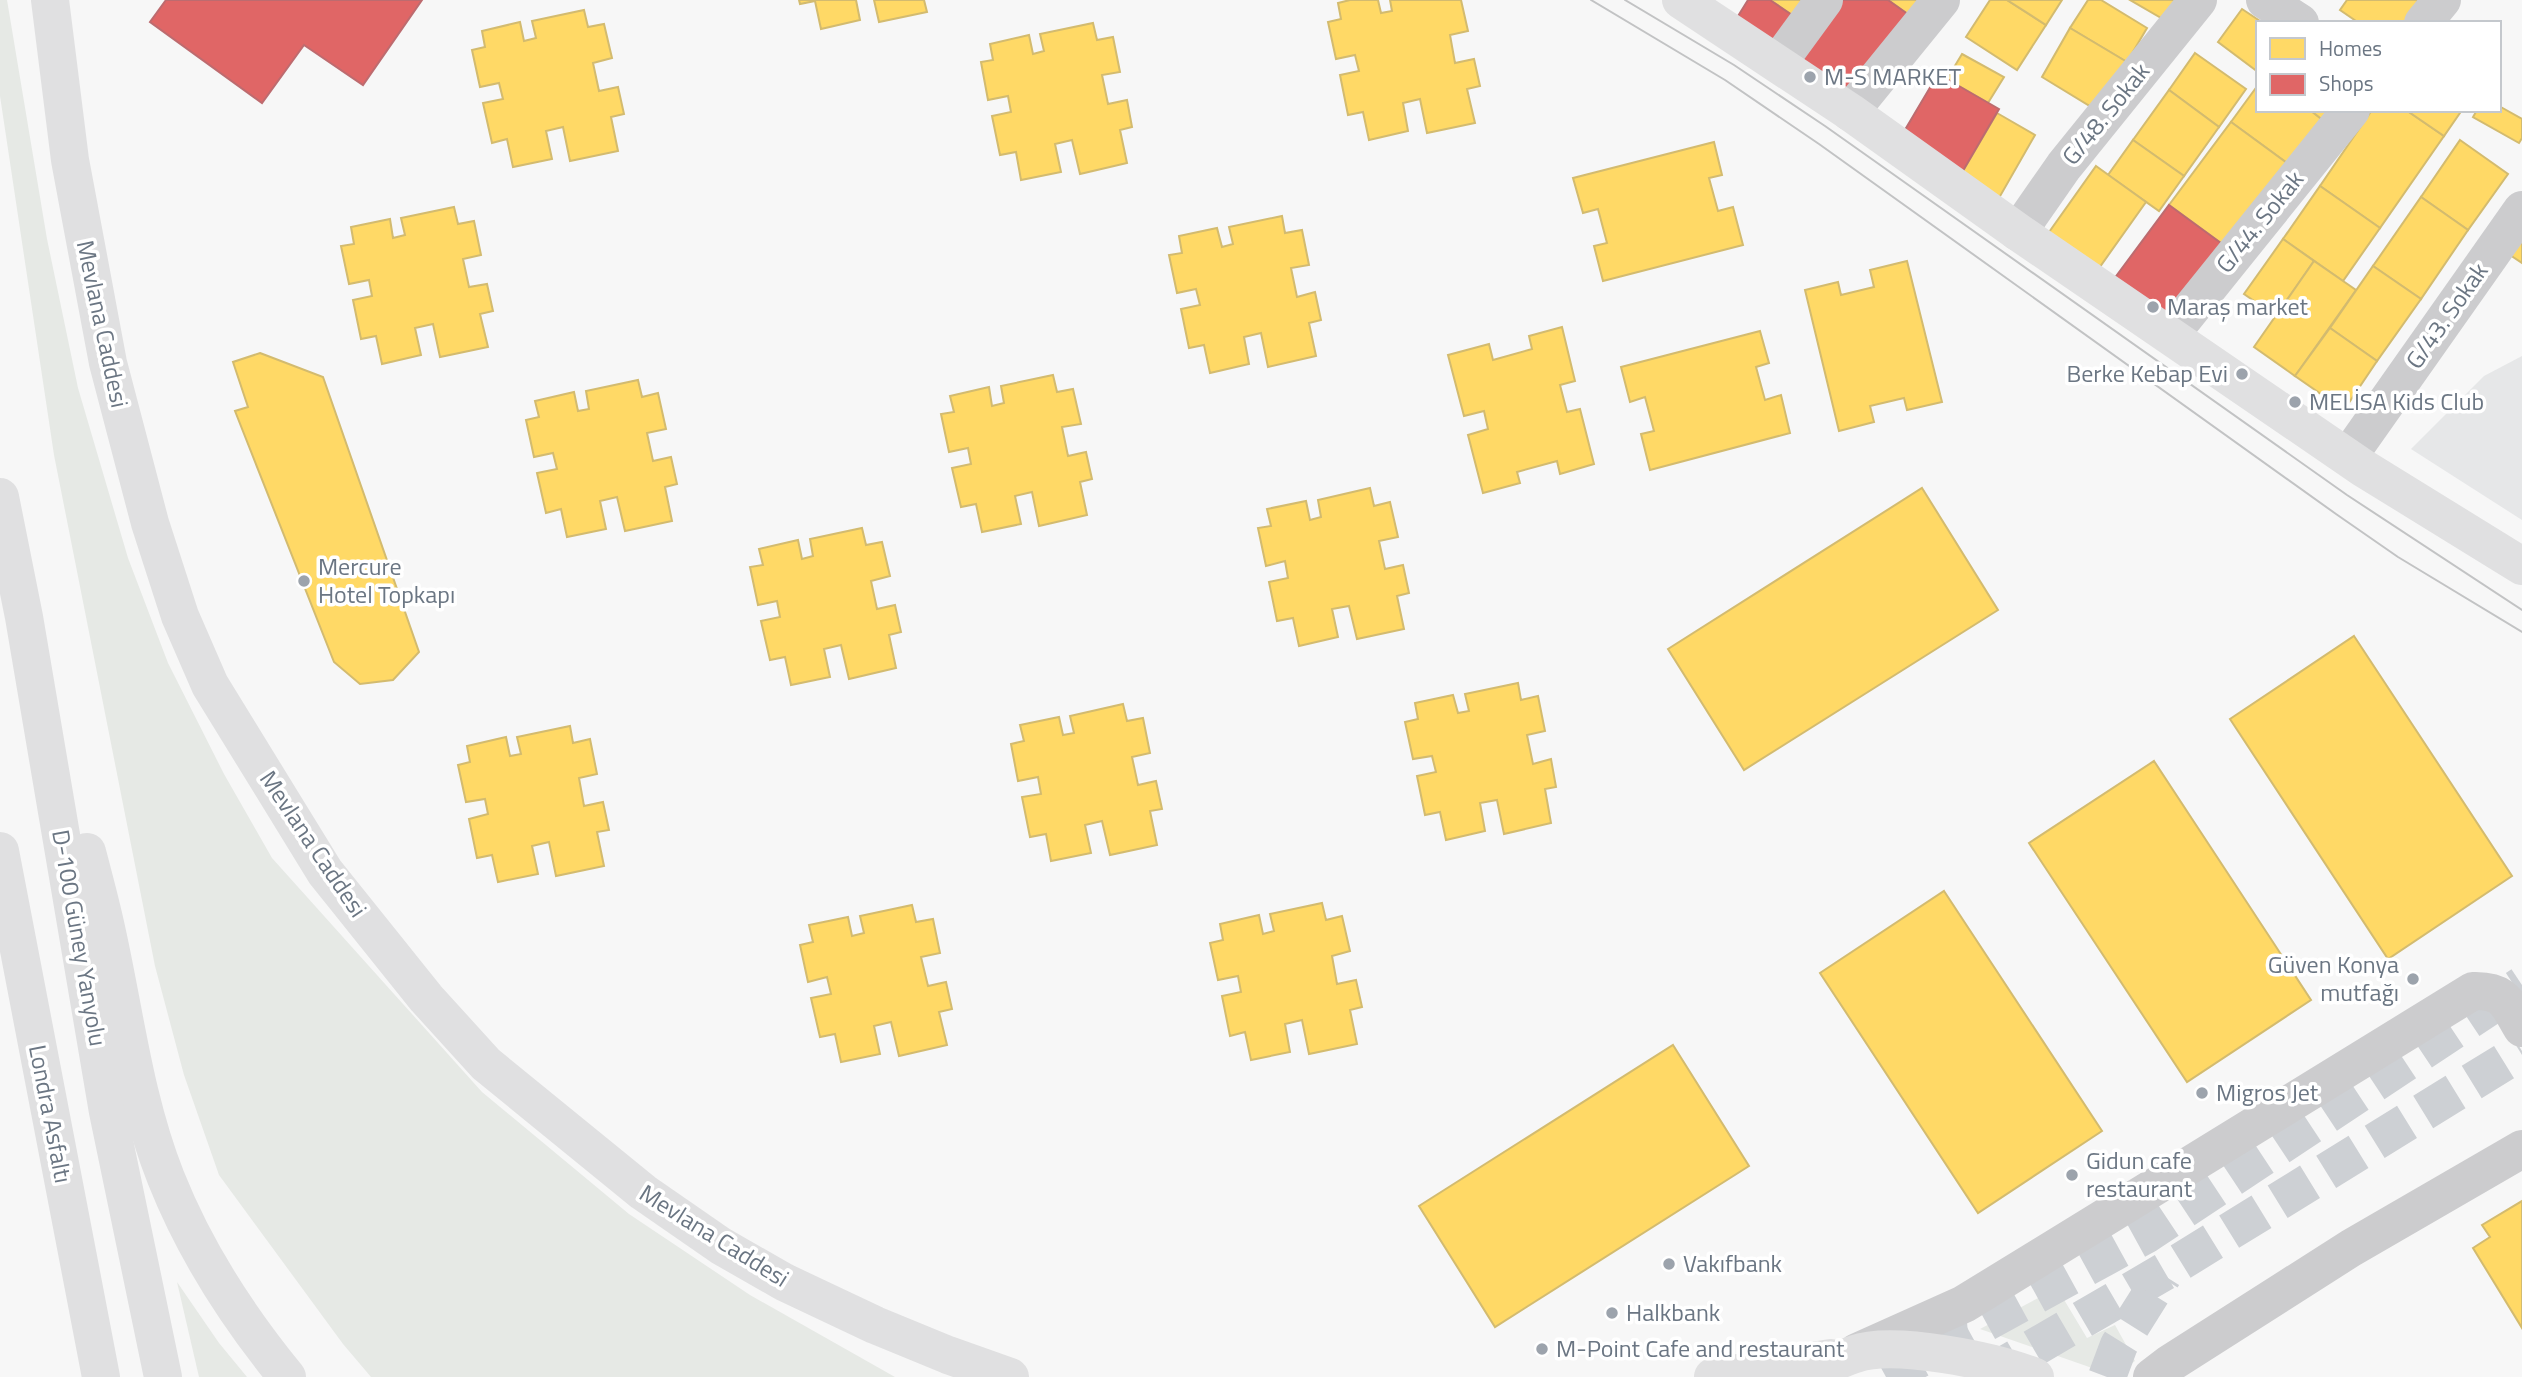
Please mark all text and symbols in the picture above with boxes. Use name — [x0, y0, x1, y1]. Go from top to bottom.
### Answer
legend — [2256, 21, 2501, 112]
text: Homes — [2319, 32, 2382, 64]
street label: G/48. Sokak — [2053, 54, 2158, 172]
place label: M-S MARKET — [1824, 58, 1961, 94]
text: Shops — [2319, 67, 2374, 99]
marker: M-S MARKET — [1802, 69, 1818, 85]
street label: G/44. Sokak — [2207, 162, 2312, 280]
street label: Mevlana Caddesi — [68, 237, 138, 411]
street label: G/43. Sokak — [2396, 254, 2496, 376]
place label: Maraş market — [2167, 288, 2309, 324]
marker: Maraş market — [2145, 299, 2161, 315]
place label: Berke Kebap Evi — [2066, 355, 2228, 391]
marker: Berke Kebap Evi — [2234, 366, 2250, 382]
place label: MELİSA Kids Club — [2309, 383, 2484, 419]
marker: MELİSA Kids Club — [2287, 394, 2303, 410]
place label: Mercure Hotel Topkapı — [318, 548, 455, 612]
marker: Mercure Hotel Topkapı — [296, 573, 312, 589]
street label: Mevlana Caddesi — [251, 763, 376, 924]
street label: D-100 Güney Yanyolu — [43, 827, 117, 1049]
place label: Güven Konya mutfağı — [2268, 946, 2399, 1010]
marker: Güven Konya mutfağı — [2405, 971, 2421, 987]
street label: Londra Asfaltı — [20, 1042, 82, 1186]
place label: Migros Jet — [2216, 1074, 2319, 1110]
marker: Migros Jet — [2194, 1085, 2210, 1101]
place label: Gidun cafe restaurant — [2086, 1142, 2193, 1206]
marker: Gidun cafe restaurant — [2064, 1167, 2080, 1183]
street label: Mevlana Caddesi — [633, 1175, 796, 1296]
place label: Vakıfbank — [1683, 1245, 1783, 1281]
marker: Vakıfbank — [1661, 1256, 1677, 1272]
place label: Halkbank — [1626, 1294, 1721, 1330]
marker: Halkbank — [1604, 1305, 1620, 1321]
place label: M-Point Cafe and restaurant — [1556, 1330, 1845, 1366]
marker: M-Point Cafe and restaurant — [1534, 1341, 1550, 1357]

